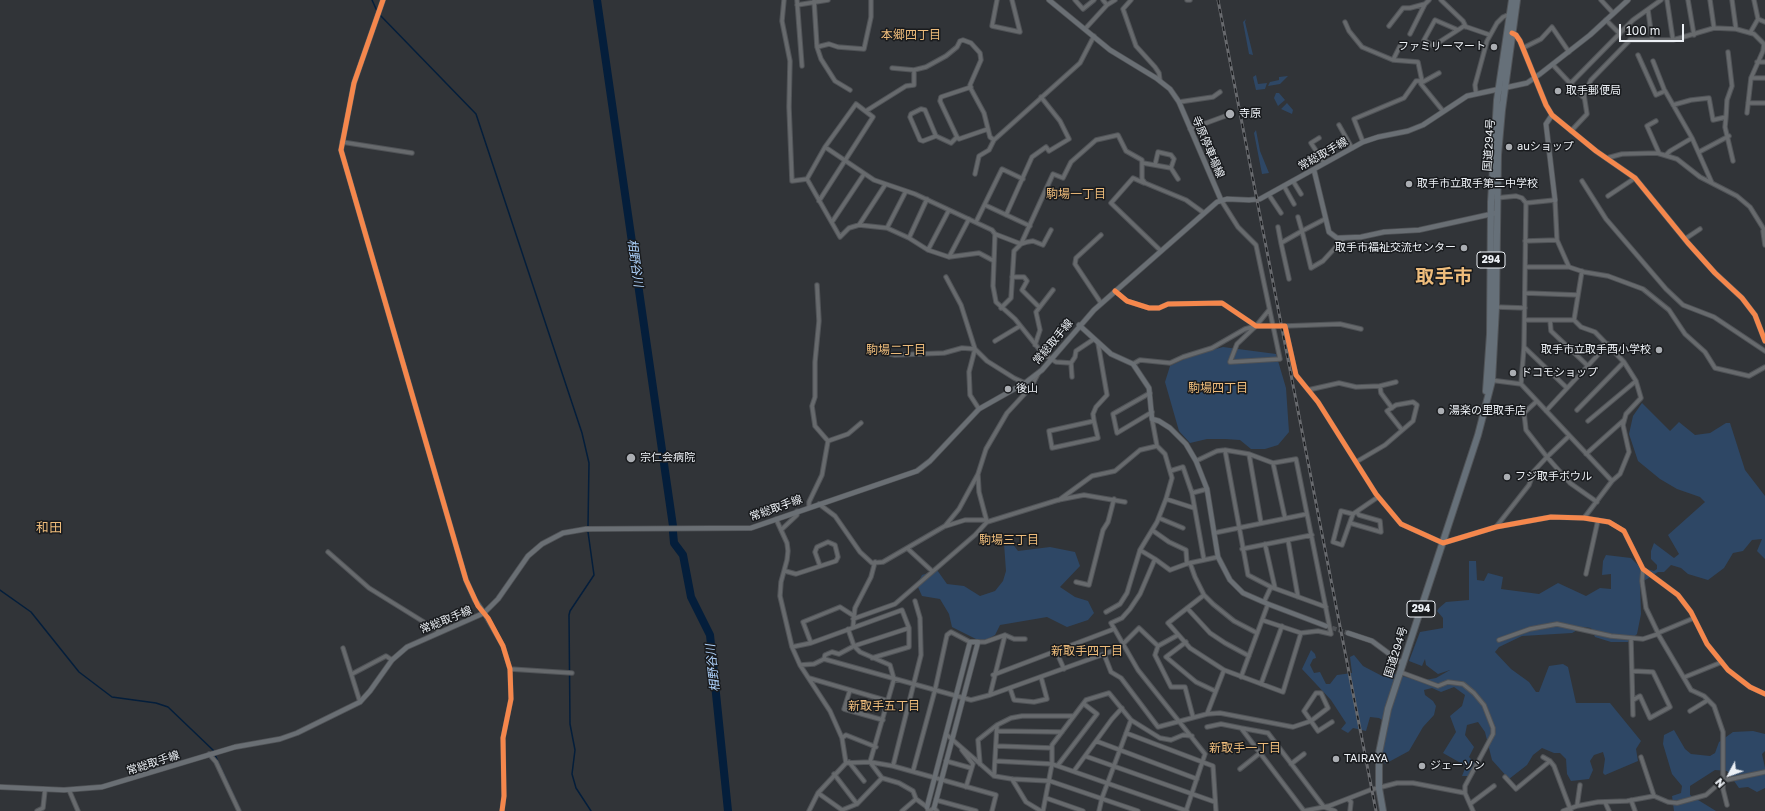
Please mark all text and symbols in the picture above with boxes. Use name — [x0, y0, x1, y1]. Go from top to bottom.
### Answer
scale bar — [1621, 16, 1686, 42]
text: 100 m — [1626, 23, 1660, 38]
district label: 本郷四丁目 — [881, 28, 941, 42]
place label: ファミリーマート — [1398, 40, 1486, 54]
marker: ファミリーマート — [1489, 42, 1499, 52]
place label: 取手郵便局 — [1566, 84, 1621, 98]
marker: 取手郵便局 — [1553, 86, 1563, 96]
place label: 寺原 — [1239, 107, 1261, 121]
marker: 寺原 — [1224, 108, 1236, 120]
street label: 寺原停車場線 — [1189, 114, 1227, 180]
street label: 国道294号 — [1481, 118, 1497, 172]
street label: 常総取手線 — [1296, 135, 1350, 173]
place label: auショップ — [1517, 140, 1574, 154]
marker: auショップ — [1504, 142, 1514, 152]
place label: 取手市立取手第二中学校 — [1417, 177, 1538, 191]
marker: 取手市立取手第二中学校 — [1404, 179, 1414, 189]
district label: 駒場一丁目 — [1046, 187, 1106, 201]
water label: 相野谷川 — [625, 238, 645, 288]
place label: 取手市福祉交流センター — [1335, 241, 1456, 255]
marker: 取手市福祉交流センター — [1459, 243, 1469, 253]
road number: 294 — [1477, 252, 1505, 268]
district label: 取手市 — [1416, 266, 1472, 288]
street label: 常総取手線 — [1030, 317, 1076, 367]
district label: 駒場二丁目 — [866, 343, 926, 357]
place label: 取手市立取手西小学校 — [1541, 343, 1651, 357]
marker: 取手市立取手西小学校 — [1654, 345, 1664, 355]
place label: ドコモショップ — [1521, 366, 1598, 380]
marker: ドコモショップ — [1508, 368, 1518, 378]
district label: 駒場四丁目 — [1188, 381, 1248, 395]
place label: 後山 — [1016, 382, 1038, 396]
marker: 後山 — [1003, 384, 1013, 394]
place label: 湯楽の里取手店 — [1449, 404, 1526, 418]
marker: 湯楽の里取手店 — [1436, 406, 1446, 416]
place label: 宗仁会病院 — [640, 451, 695, 465]
marker: 宗仁会病院 — [625, 452, 637, 464]
place label: フジ取手ボウル — [1515, 470, 1592, 484]
marker: フジ取手ボウル — [1502, 472, 1512, 482]
street label: 常総取手線 — [748, 492, 804, 524]
district label: 和田 — [36, 520, 62, 536]
district label: 駒場三丁目 — [979, 533, 1039, 547]
road number: 294 — [1407, 601, 1435, 617]
street label: 常総取手線 — [418, 604, 474, 636]
street label: 国道294号 — [1382, 625, 1410, 679]
water label: 相野谷川 — [703, 643, 723, 693]
district label: 新取手四丁目 — [1051, 644, 1123, 658]
district label: 新取手五丁目 — [848, 699, 920, 713]
district label: 新取手一丁目 — [1209, 741, 1281, 755]
street label: 常総取手線 — [125, 748, 181, 778]
place label: TAIRAYA — [1344, 752, 1388, 766]
marker: TAIRAYA — [1331, 754, 1341, 764]
north arrow — [1709, 755, 1749, 795]
place label: ジェーソン — [1430, 759, 1485, 773]
marker: ジェーソン — [1417, 761, 1427, 771]
text: N — [1712, 776, 1727, 791]

